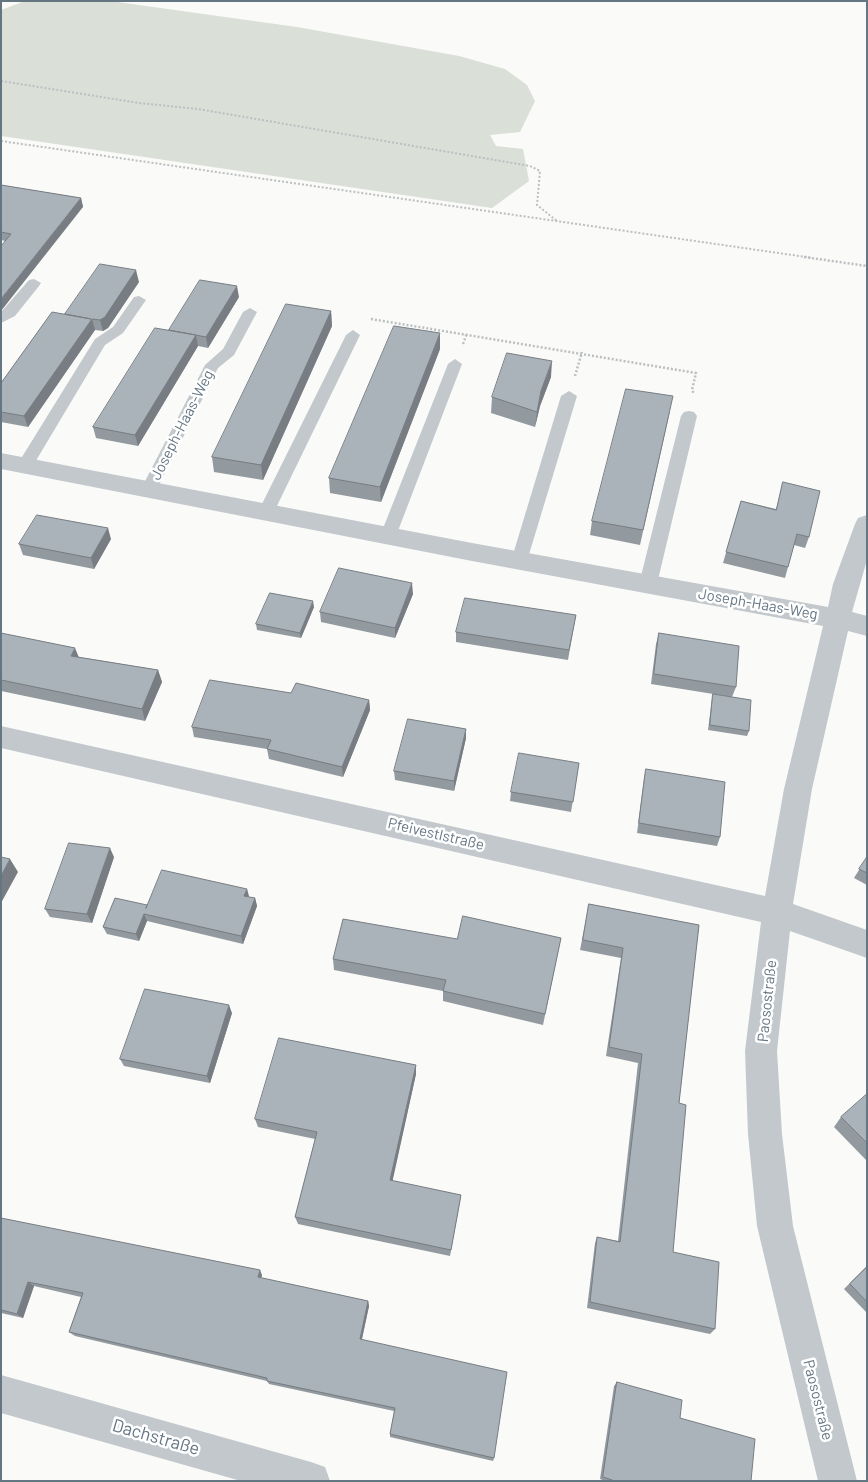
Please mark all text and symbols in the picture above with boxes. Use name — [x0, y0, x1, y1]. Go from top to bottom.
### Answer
street label: Joseph-Haas-Weg — [147, 367, 217, 483]
street label: Joseph-Haas-Weg — [697, 585, 819, 623]
street label: Pfeivestlstraße — [386, 814, 486, 854]
street label: Paosostraße — [754, 959, 780, 1043]
street label: Paosostraße — [799, 1358, 837, 1442]
street label: Dachstraße — [110, 1414, 202, 1460]

